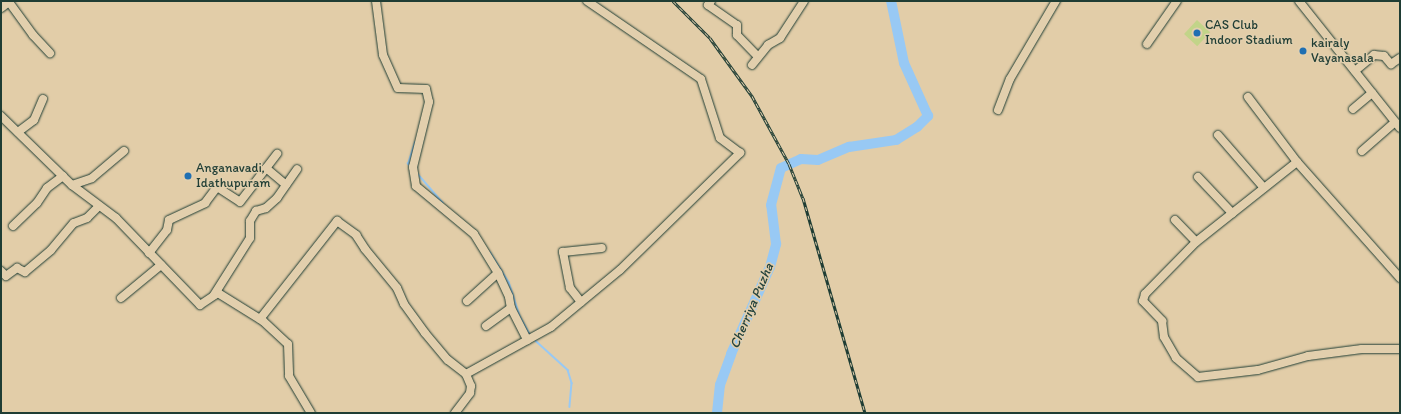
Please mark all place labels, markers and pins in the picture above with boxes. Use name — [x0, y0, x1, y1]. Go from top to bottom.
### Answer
place label: CAS Club Indoor Stadium — [1205, 18, 1293, 49]
marker: CAS Club Indoor Stadium — [1192, 28, 1202, 38]
place label: kairaly Vayanasala — [1311, 36, 1374, 67]
marker: kairaly Vayanasala — [1298, 46, 1308, 56]
place label: Anganavadi, Idathupuram — [196, 161, 270, 192]
marker: Anganavadi, Idathupuram — [183, 171, 193, 181]

